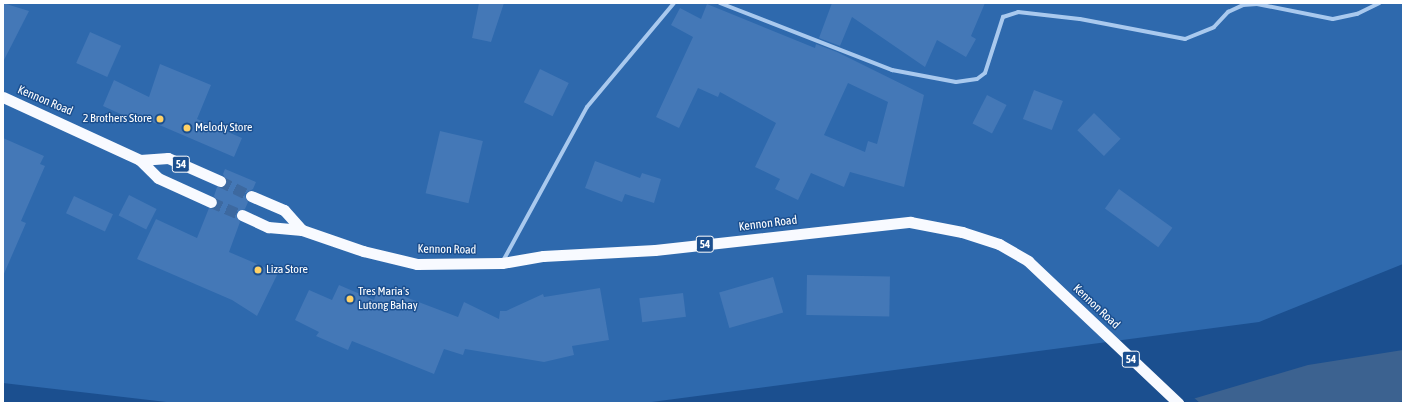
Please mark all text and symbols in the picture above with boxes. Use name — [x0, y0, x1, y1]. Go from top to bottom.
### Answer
street label: Kennon Road — [15, 83, 75, 119]
place label: 2 Brothers Store — [83, 112, 152, 126]
marker: 2 Brothers Store — [155, 114, 165, 124]
place label: Melody Store — [195, 121, 252, 135]
marker: Melody Store — [182, 123, 192, 133]
road number: 54 — [171, 155, 191, 173]
street label: Kennon Road — [738, 213, 798, 235]
road number: 54 — [695, 235, 715, 253]
street label: Kennon Road — [418, 242, 476, 258]
place label: Liza Store — [266, 263, 308, 277]
marker: Liza Store — [253, 265, 263, 275]
street label: Kennon Road — [1070, 282, 1122, 332]
place label: Tres Maria's Lutong Bahay — [358, 285, 418, 313]
marker: Tres Maria's Lutong Bahay — [345, 294, 355, 304]
road number: 54 — [1121, 350, 1141, 368]

